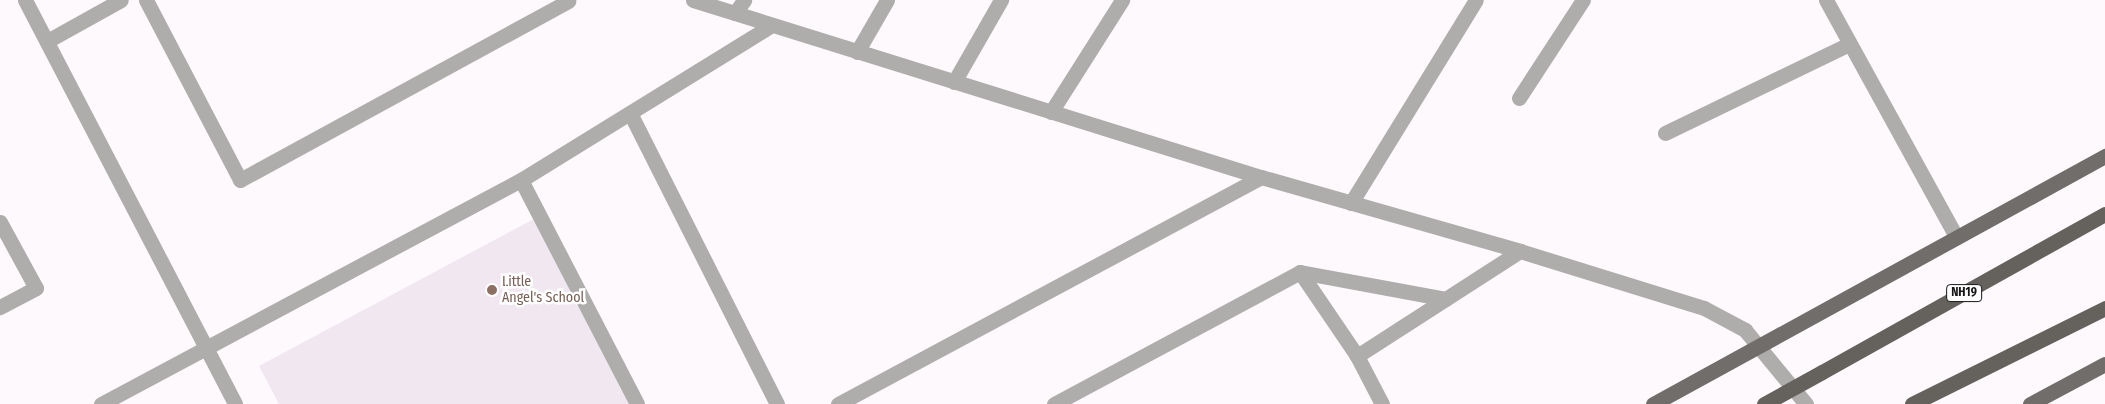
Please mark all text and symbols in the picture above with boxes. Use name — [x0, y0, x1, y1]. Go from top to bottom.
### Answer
place label: Little Angel's School — [502, 274, 584, 306]
marker: Little Angel's School — [486, 284, 498, 296]
road number: NH19 — [1945, 284, 1983, 302]

